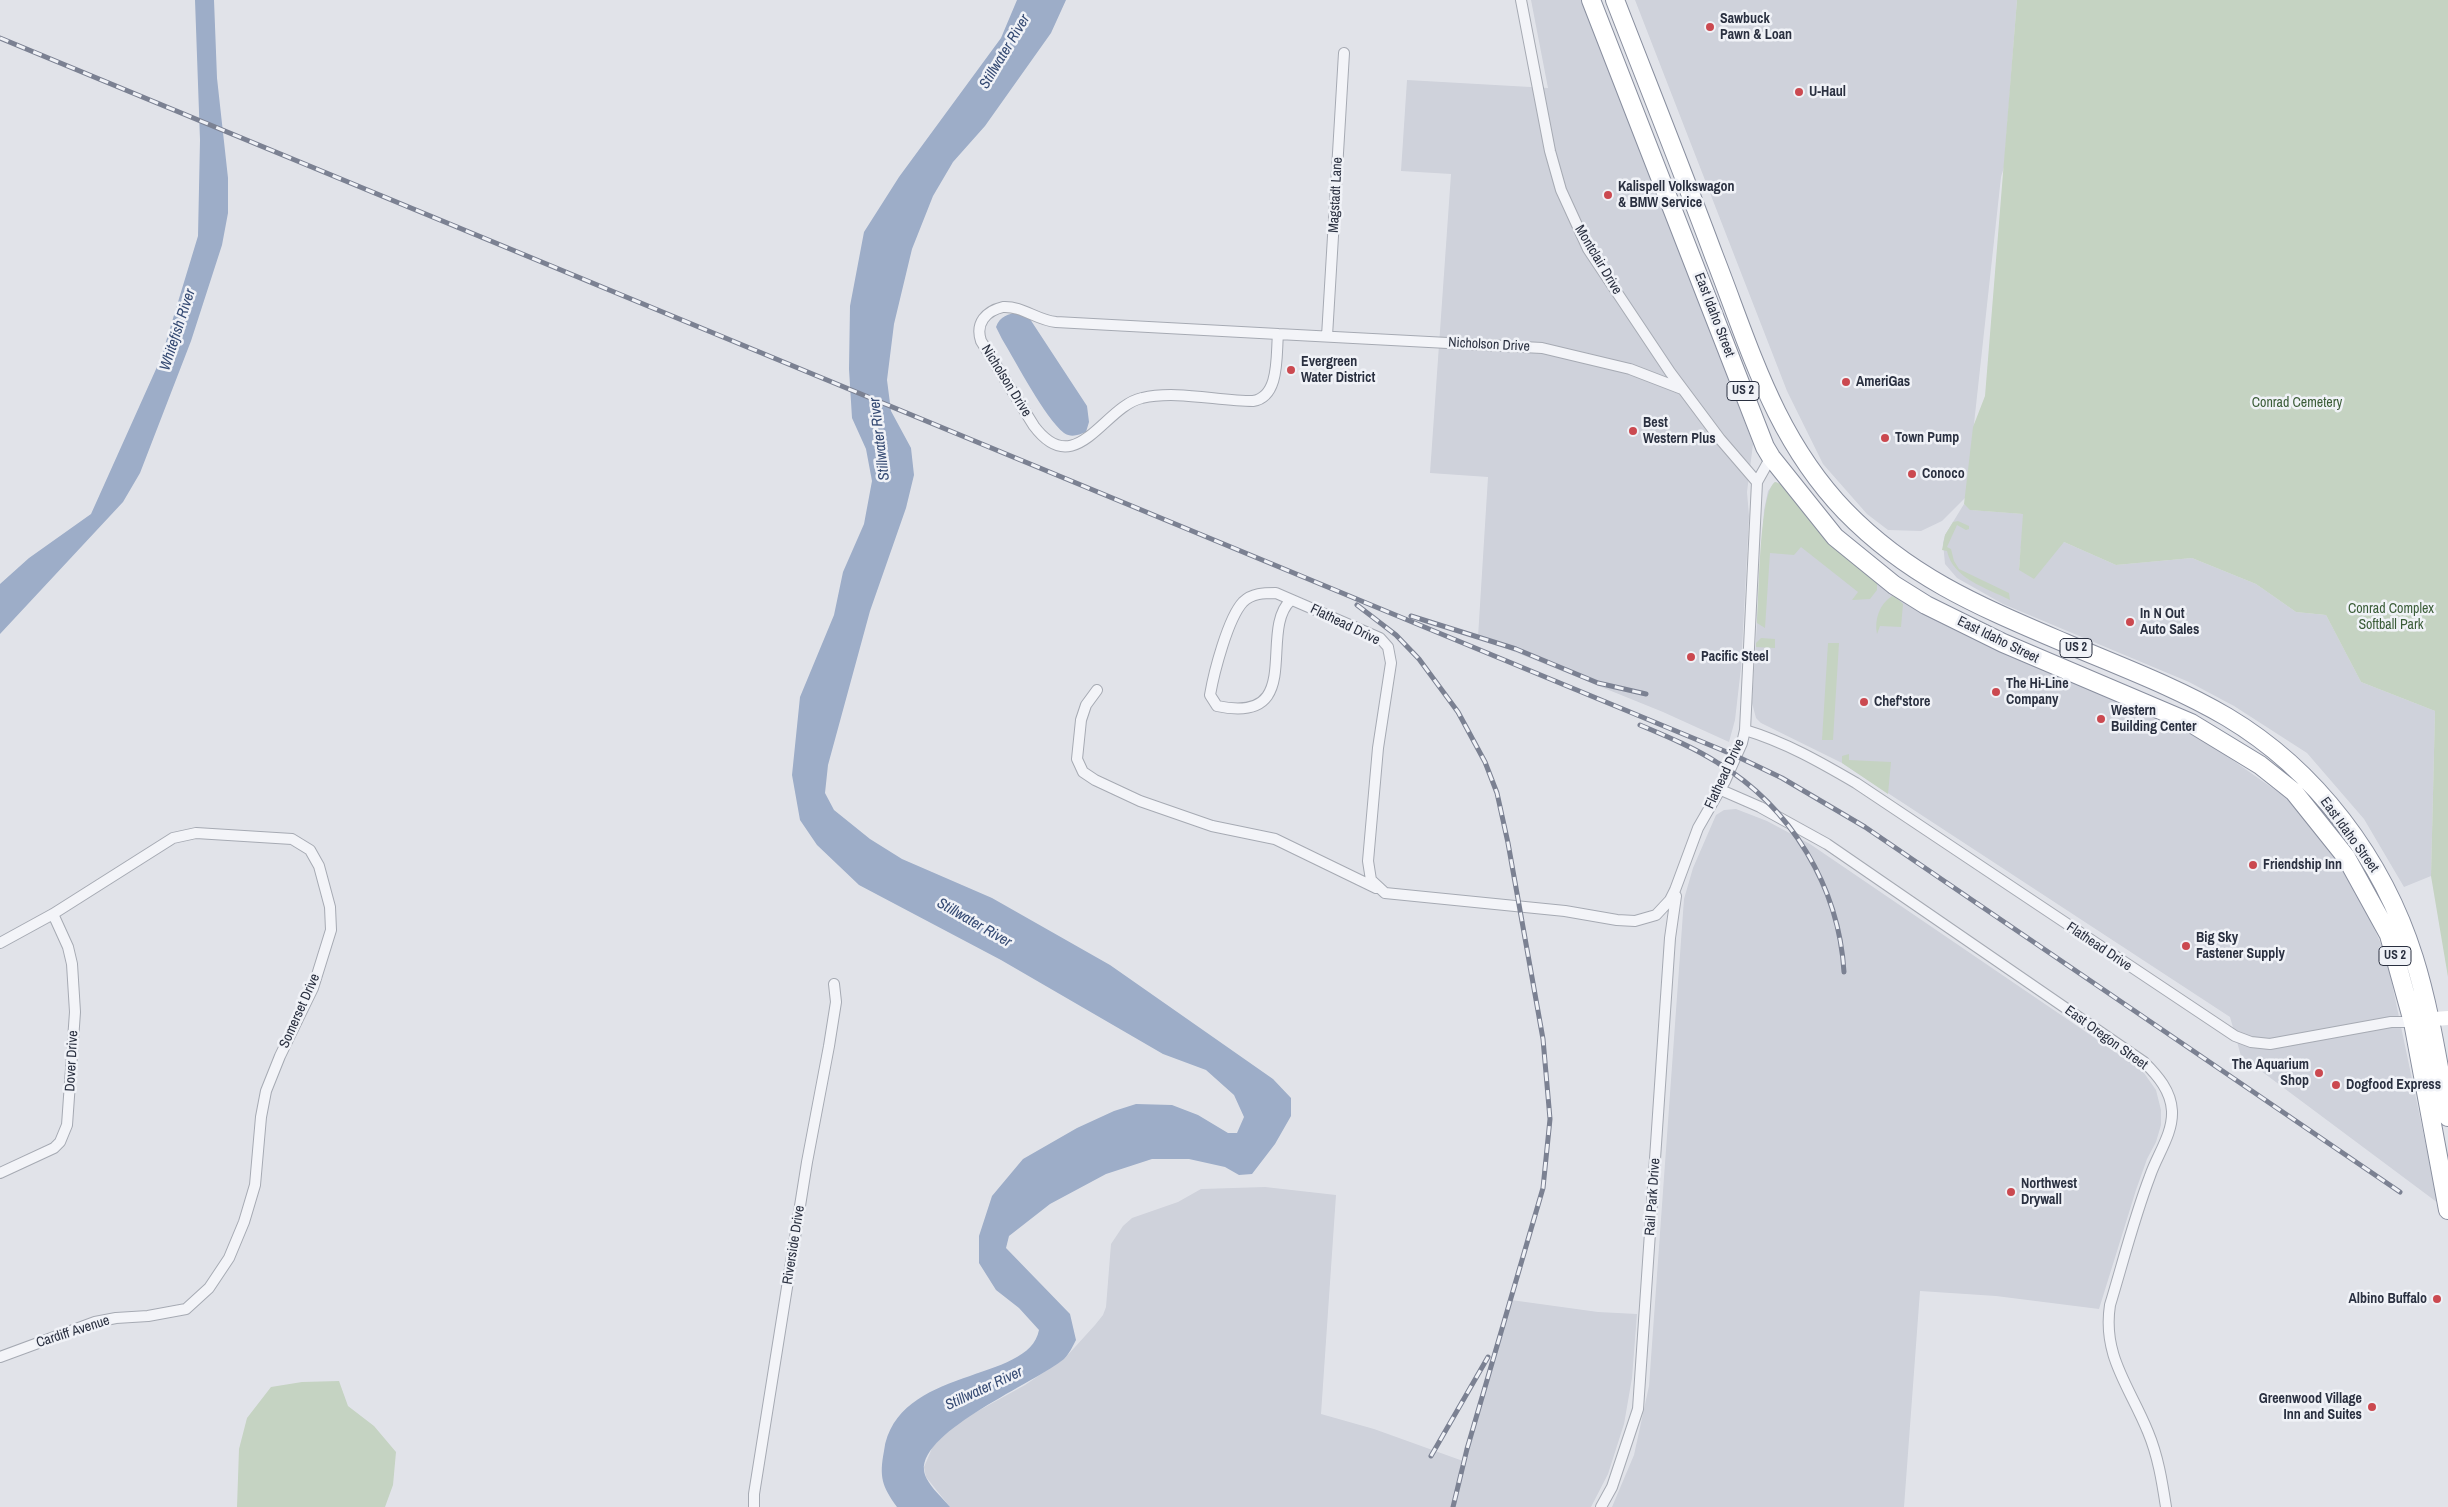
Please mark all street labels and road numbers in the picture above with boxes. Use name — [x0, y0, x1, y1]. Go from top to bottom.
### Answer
street label: Magstadt Lane — [1326, 157, 1346, 233]
street label: Montclair Drive — [1571, 222, 1625, 298]
street label: East Idaho Street — [1690, 271, 1738, 359]
street label: Nicholson Drive — [1448, 334, 1530, 356]
street label: Nicholson Drive — [977, 342, 1035, 420]
road number: US 2 — [1727, 382, 1759, 401]
street label: Flathead Drive — [1307, 601, 1383, 649]
street label: East Idaho Street — [1954, 613, 2042, 667]
road number: US 2 — [2060, 638, 2092, 658]
street label: Flathead Drive — [1701, 736, 1749, 812]
street label: East Idaho Street — [2316, 794, 2382, 876]
street label: Flathead Drive — [2063, 919, 2135, 975]
road number: US 2 — [2379, 946, 2411, 966]
street label: Somerset Drive — [276, 971, 324, 1051]
street label: East Oregon Street — [2061, 1002, 2151, 1074]
street label: Dover Drive — [62, 1030, 82, 1092]
street label: Rail Park Drive — [1642, 1158, 1664, 1236]
street label: Riverside Drive — [779, 1204, 809, 1286]
street label: Cardiff Avenue — [34, 1312, 112, 1352]

